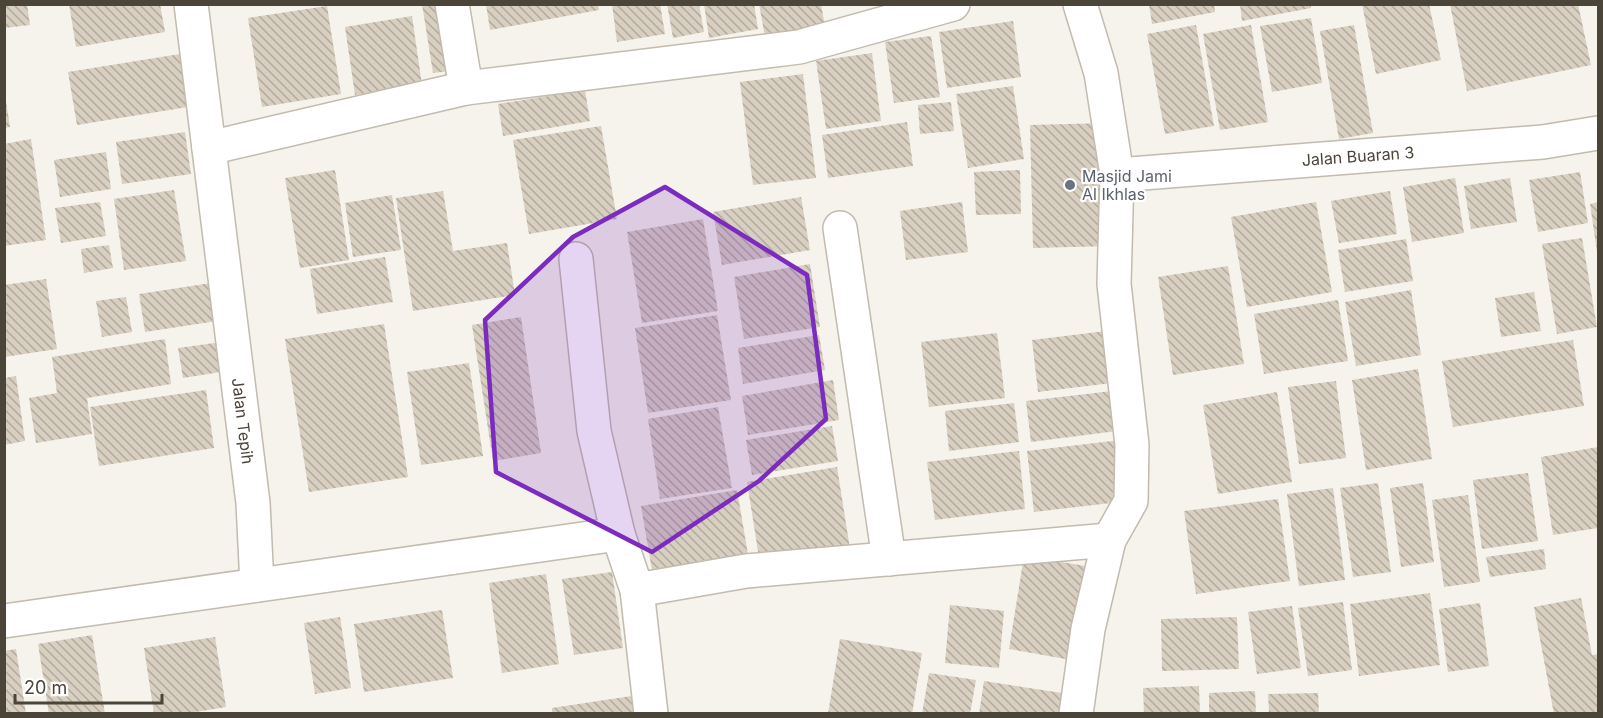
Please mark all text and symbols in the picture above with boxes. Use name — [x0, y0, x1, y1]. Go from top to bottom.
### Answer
street label: Jalan Buaran 3 — [1301, 142, 1415, 170]
place label: Masjid Jami Al Ikhlas — [1082, 166, 1172, 204]
marker: Masjid Jami Al Ikhlas — [1063, 178, 1077, 192]
street label: Jalan Tepih — [228, 377, 258, 465]
scale bar — [15, 667, 162, 705]
text: 20 m — [24, 677, 67, 698]

